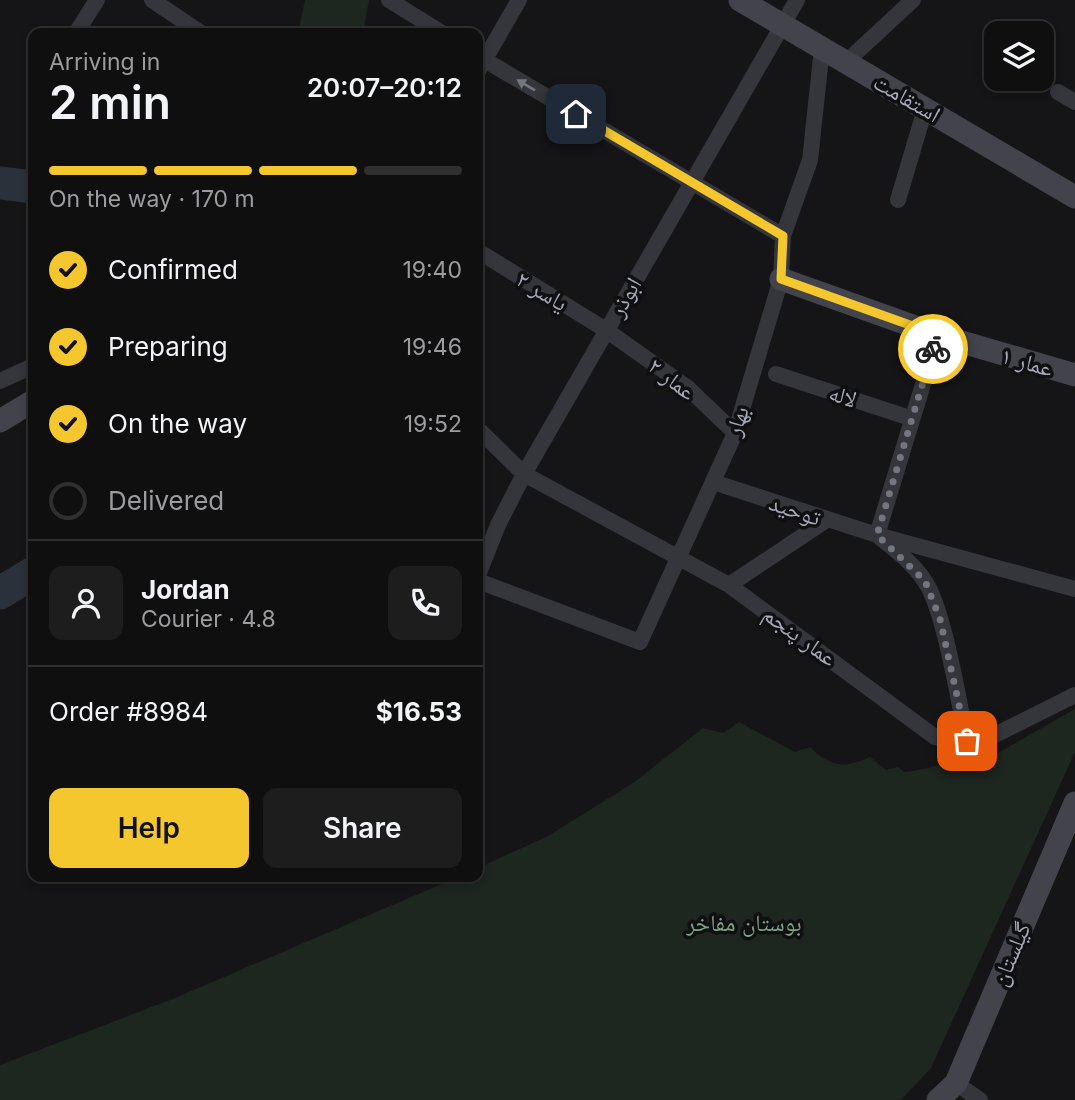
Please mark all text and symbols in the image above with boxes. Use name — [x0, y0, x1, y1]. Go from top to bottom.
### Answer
map controls — [984, 21, 1054, 91]
button: layers — [984, 21, 1054, 91]
text: Arriving in — [49, 48, 160, 76]
street label: استقامت — [868, 68, 946, 128]
text: 20:07–20:12 — [307, 72, 462, 103]
text: 2 min — [49, 74, 171, 130]
one-way arrow — [517, 78, 536, 91]
pin — [546, 84, 606, 144]
icon: home — [557, 95, 595, 133]
text: On the way · 170 m — [49, 185, 255, 213]
icon: check — [49, 251, 87, 289]
text: Confirmed — [108, 254, 238, 285]
text: 19:40 — [402, 256, 462, 284]
street label: یاسر ۲ — [511, 265, 573, 317]
street label: ابوذر — [602, 272, 647, 323]
courier — [898, 314, 968, 384]
icon: check — [49, 328, 87, 366]
icon: bike — [914, 330, 952, 368]
text: Preparing — [108, 331, 228, 362]
text: 19:46 — [403, 333, 462, 361]
street label: عمار ۱ — [998, 341, 1057, 383]
street label: عمار ۲ — [643, 352, 702, 406]
street label: لاله — [826, 378, 860, 414]
street label: بهار — [719, 402, 755, 441]
icon: check — [49, 405, 87, 443]
text: On the way — [108, 408, 247, 439]
text: 19:52 — [404, 410, 462, 438]
text: Delivered — [108, 485, 224, 516]
street label: توحید — [766, 488, 825, 532]
button: person — [49, 566, 123, 640]
button: phone — [388, 566, 462, 640]
text: Jordan — [141, 574, 230, 605]
street label: عمار پنجم — [756, 600, 843, 674]
text: Courier · 4.8 — [141, 605, 276, 633]
text: Order #8984 — [49, 696, 208, 727]
text: $16.53 — [376, 696, 462, 727]
pin — [937, 711, 997, 771]
icon: bag — [948, 722, 986, 760]
button: Help — [49, 788, 249, 868]
button: Share — [263, 788, 462, 868]
park label: بوستان مفاخر — [685, 909, 802, 937]
street label: گیلستان — [985, 918, 1037, 990]

